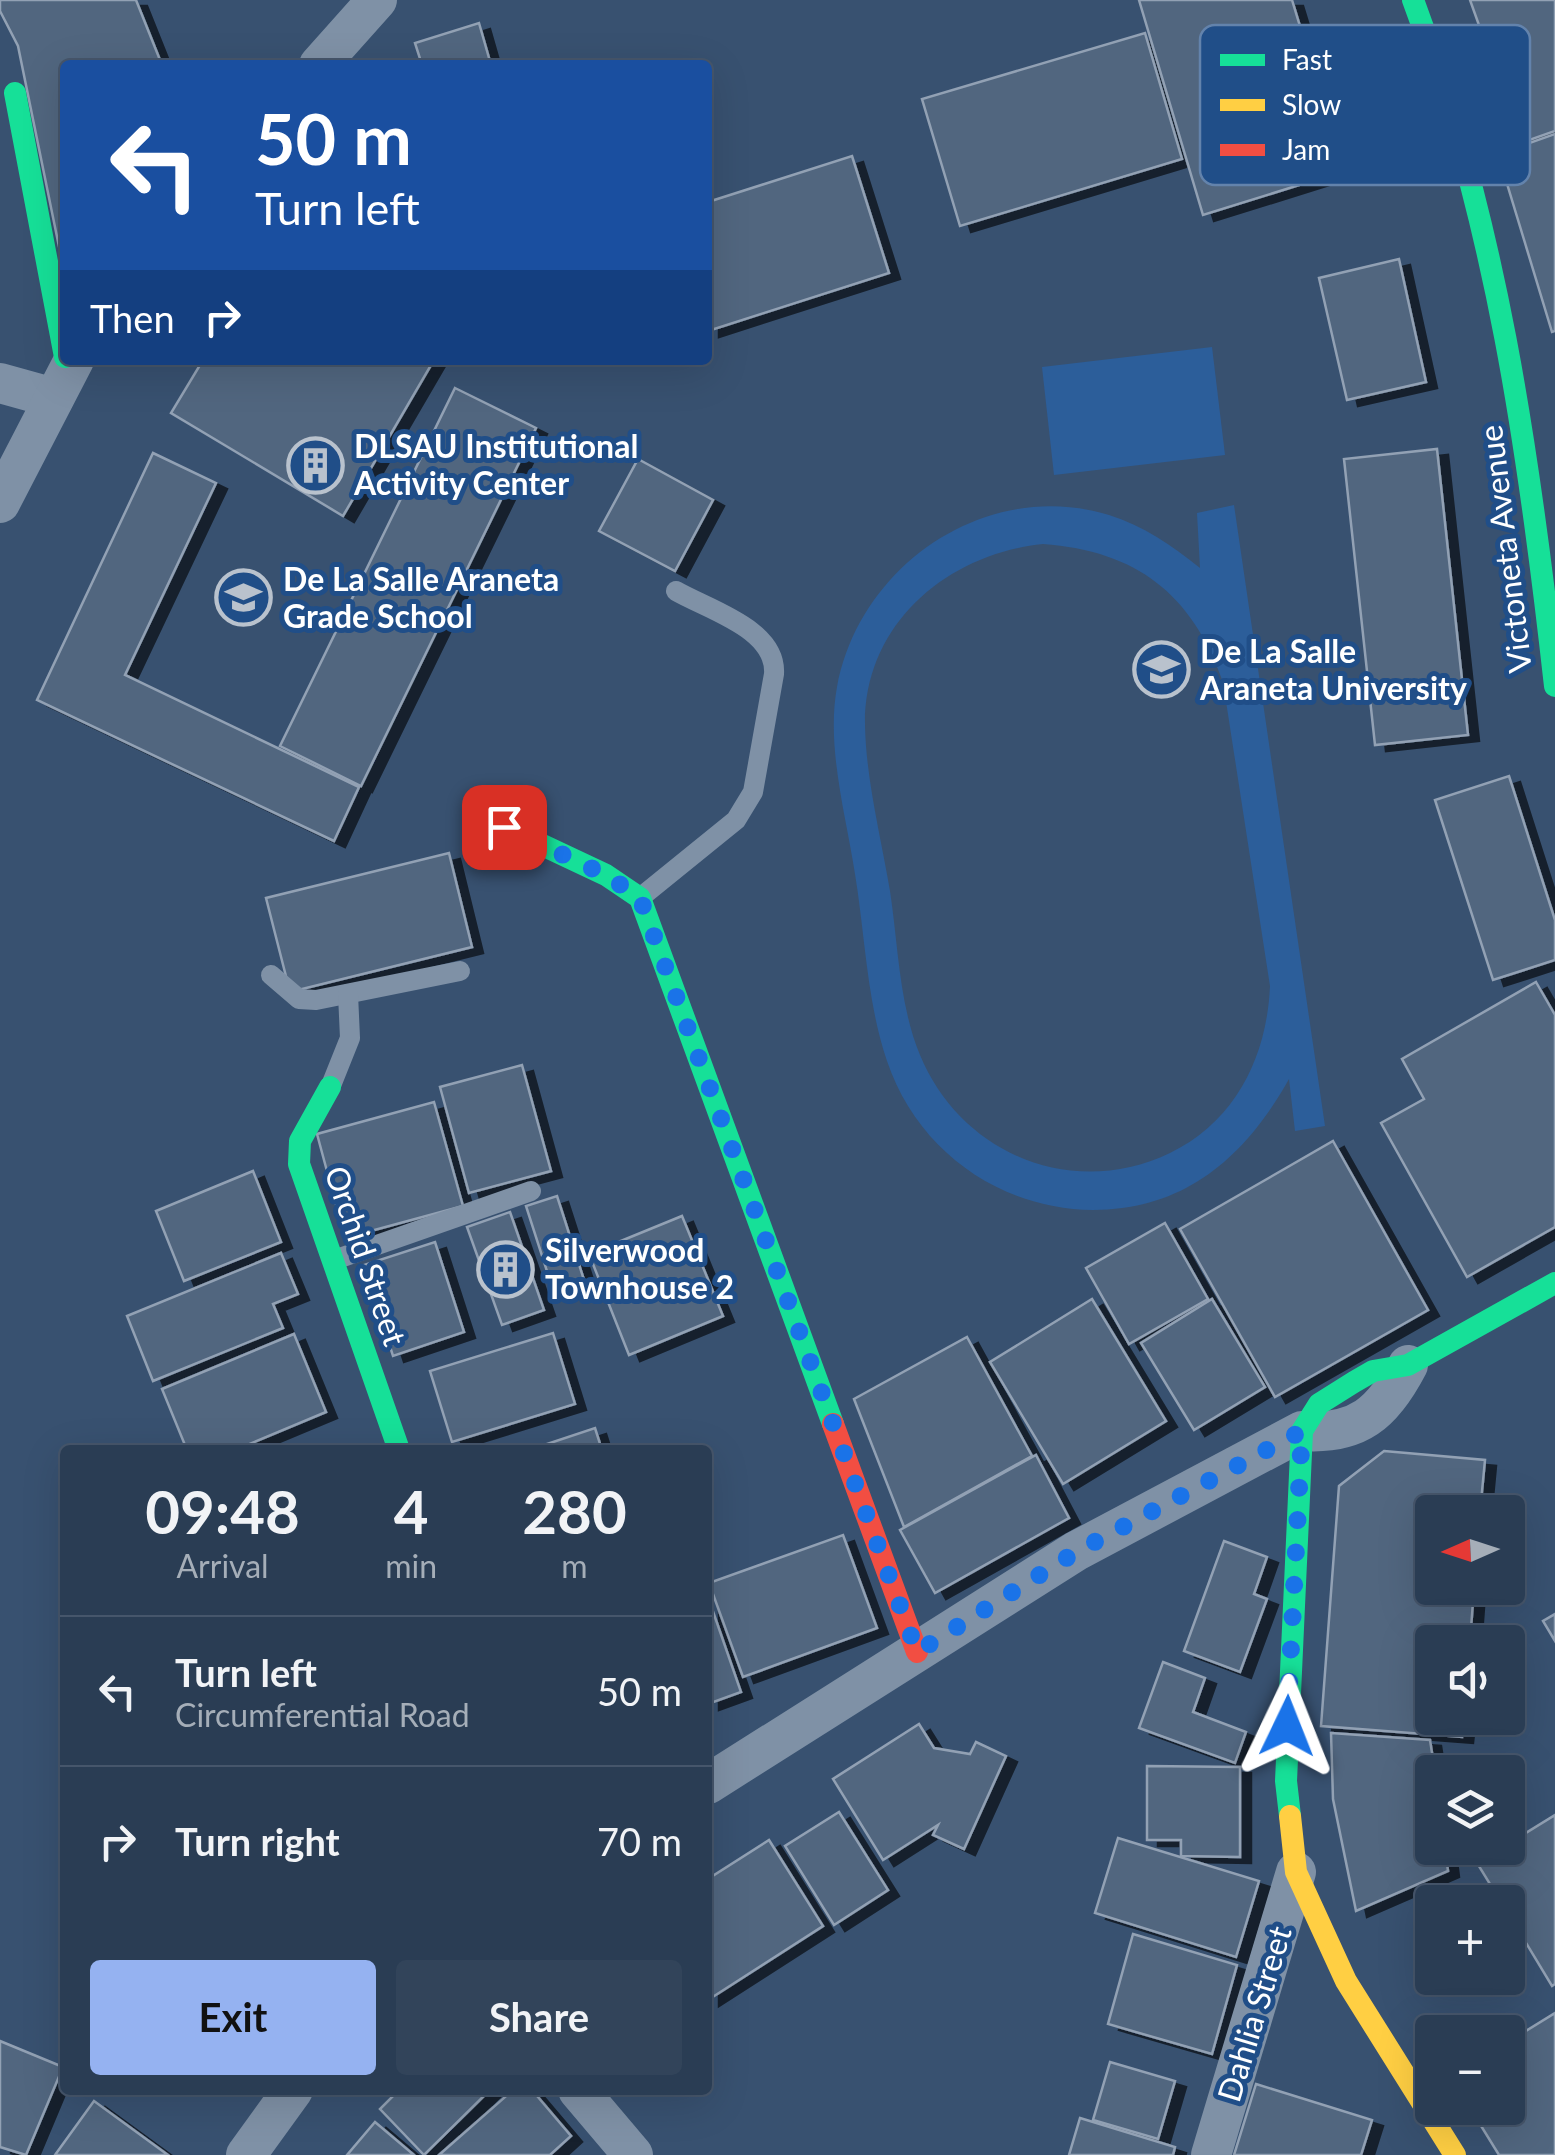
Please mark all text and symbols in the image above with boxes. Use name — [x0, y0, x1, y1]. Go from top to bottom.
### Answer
legend — [1200, 25, 1530, 185]
text: Fast — [1282, 42, 1332, 76]
text: Slow — [1282, 87, 1341, 121]
text: 50 m — [255, 96, 412, 180]
icon: left — [90, 100, 220, 230]
text: Jam — [1282, 132, 1330, 166]
text: Turn left — [255, 181, 420, 235]
icon: right — [195, 290, 250, 345]
text: Then — [90, 295, 175, 341]
street label: Victoneta Avenue — [1470, 423, 1539, 675]
place label: DLSAU Institutional Activity Center — [353, 426, 638, 502]
building icon: DLSAU Institutional Activity Center — [285, 435, 345, 495]
place label: De La Salle Araneta Grade School — [283, 559, 559, 635]
school or university icon: De La Salle Araneta Grade School — [214, 568, 274, 628]
place label: De La Salle Araneta University — [1199, 631, 1467, 707]
school or university icon: De La Salle Araneta University — [1131, 640, 1191, 700]
pin — [462, 785, 547, 870]
icon: arrive — [477, 800, 532, 855]
street label: Orchid Street — [317, 1161, 416, 1351]
place label: Silverwood Townhouse 2 — [545, 1230, 734, 1306]
building icon: Silverwood Townhouse 2 — [476, 1239, 536, 1299]
text: 09:48 — [145, 1475, 300, 1547]
text: 4 — [394, 1475, 429, 1547]
text: 280 — [522, 1475, 627, 1547]
north arrow — [1415, 1495, 1525, 1605]
map controls — [1415, 1495, 1525, 2125]
text: Arrival — [176, 1546, 269, 1585]
text: min — [385, 1546, 437, 1585]
text: m — [561, 1546, 588, 1585]
button: sound — [1415, 1625, 1525, 1735]
text: Turn left — [175, 1649, 317, 1695]
icon: left — [90, 1664, 145, 1719]
text: 50 m — [597, 1668, 682, 1714]
position arrow — [1235, 1674, 1339, 1778]
text: Circumferential Road — [175, 1695, 470, 1734]
button: layers — [1415, 1755, 1525, 1865]
icon: right — [90, 1814, 145, 1869]
text: Turn right — [175, 1818, 340, 1864]
text: 70 m — [597, 1818, 682, 1864]
button: + — [1415, 1885, 1525, 1995]
street label: Dahlia Street — [1208, 1921, 1299, 2106]
button: Exit — [90, 1960, 376, 2075]
button: Share — [396, 1960, 682, 2075]
button: − — [1415, 2015, 1525, 2125]

